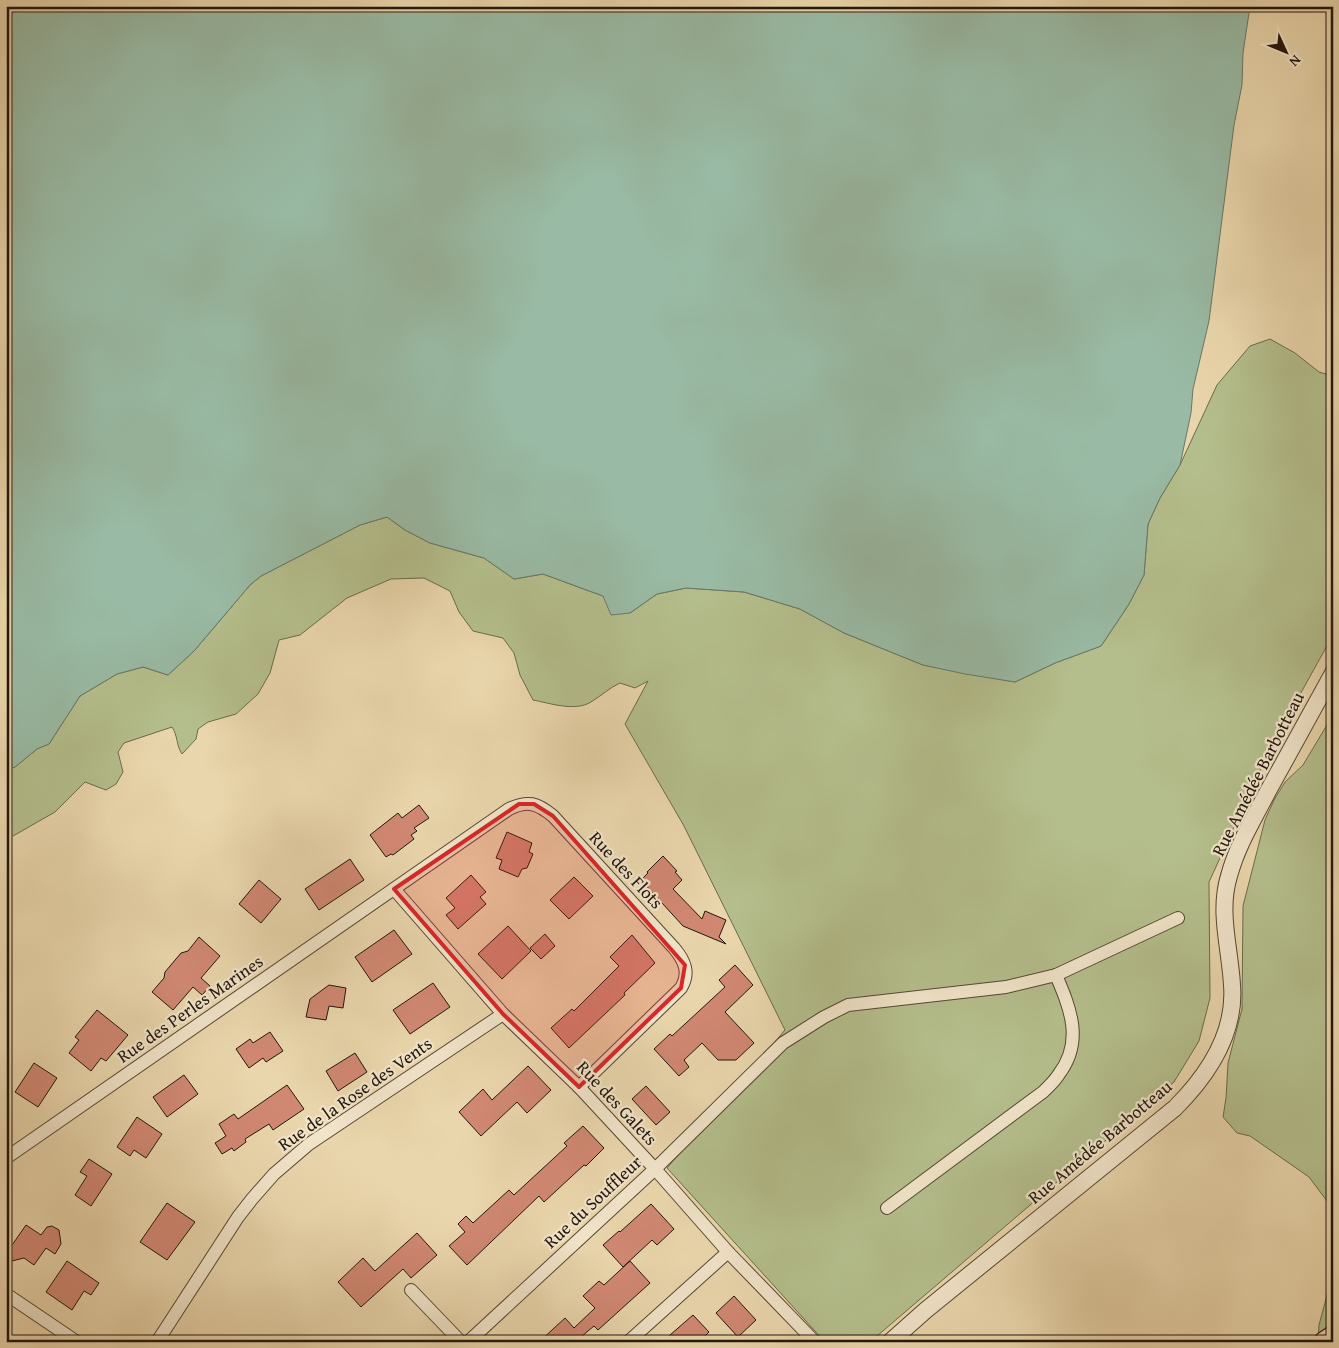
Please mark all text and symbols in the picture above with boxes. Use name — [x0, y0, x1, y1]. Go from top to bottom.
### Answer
north arrow — [1262, 28, 1312, 78]
text: N — [1284, 51, 1306, 72]
street label: Rue Amédée Barbotteau — [1204, 687, 1311, 861]
street label: Rue des Flots — [583, 825, 670, 915]
street label: Rue des Perles Marines — [111, 948, 268, 1069]
street label: Rue de la Rose des Vents — [272, 1030, 437, 1157]
street label: Rue des Galets — [571, 1054, 664, 1151]
street label: Rue Amédée Barbotteau — [1022, 1073, 1178, 1210]
street label: Rue du Souffleur — [537, 1148, 648, 1254]

